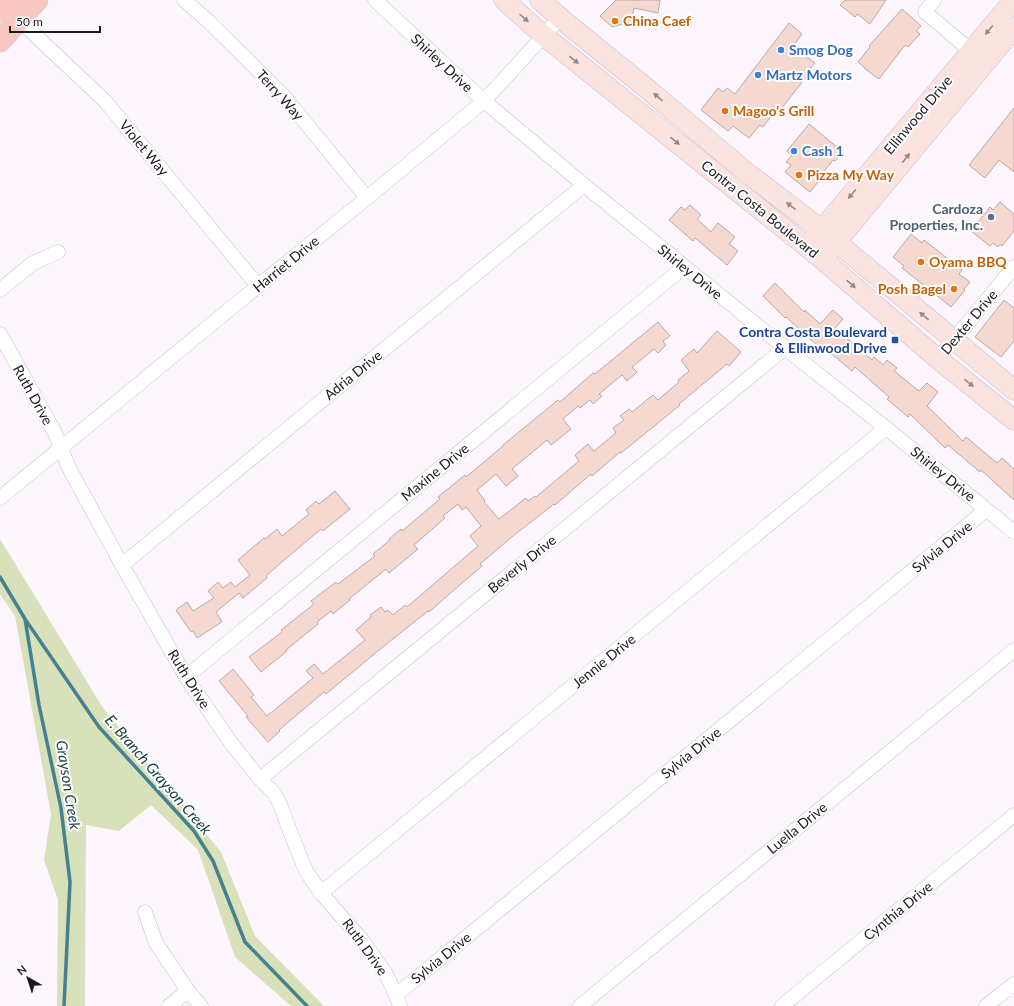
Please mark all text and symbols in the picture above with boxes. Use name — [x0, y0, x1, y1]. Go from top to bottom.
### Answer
scale bar — [10, 8, 100, 34]
place label: China Caef — [623, 12, 691, 29]
one-way arrow — [519, 13, 529, 22]
text: 50 m — [16, 14, 43, 29]
marker: China Caef — [610, 16, 620, 26]
one-way arrow — [984, 25, 993, 35]
street label: Shirley Drive — [408, 30, 477, 95]
place label: Smog Dog — [789, 41, 854, 58]
marker: Smog Dog — [776, 45, 786, 55]
one-way arrow — [568, 55, 579, 64]
street label: Terry Way — [253, 66, 308, 124]
place label: Martz Motors — [766, 66, 852, 83]
marker: Martz Motors — [753, 70, 763, 80]
street label: Ellinwood Drive — [880, 72, 955, 157]
one-way arrow — [652, 93, 663, 102]
place label: Magoo's Grill — [733, 102, 814, 119]
marker: Magoo's Grill — [720, 106, 730, 116]
street label: Violet Way — [116, 116, 173, 180]
one-way arrow — [670, 137, 681, 146]
place label: Cash 1 — [802, 142, 844, 159]
marker: Cash 1 — [789, 146, 799, 156]
one-way arrow — [901, 153, 910, 163]
street label: Contra Costa Boulevard — [698, 156, 822, 261]
place label: Pizza My Way — [807, 166, 895, 183]
marker: Pizza My Way — [794, 170, 804, 180]
one-way arrow — [847, 189, 856, 200]
place label: Cardoza Properties, Inc. — [889, 200, 983, 233]
one-way arrow — [785, 202, 796, 210]
marker: Cardoza Properties, Inc. — [986, 212, 996, 222]
street label: Harriet Drive — [249, 232, 322, 295]
street label: Shirley Drive — [655, 240, 726, 303]
place label: Oyama BBQ — [929, 253, 1007, 270]
marker: Oyama BBQ — [916, 257, 926, 267]
one-way arrow — [846, 280, 857, 289]
place label: Posh Bagel — [878, 280, 946, 297]
marker: Posh Bagel — [949, 284, 959, 294]
street label: Dexter Drive — [937, 286, 1001, 357]
one-way arrow — [918, 311, 929, 320]
place label: Contra Costa Boulevard & Ellinwood Drive — [739, 323, 888, 356]
marker: Contra Costa Boulevard & Ellinwood Drive — [890, 335, 900, 345]
street label: Adria Drive — [320, 346, 385, 403]
street label: Ruth Drive — [10, 362, 57, 428]
one-way arrow — [963, 379, 974, 387]
street label: Maxine Drive — [397, 439, 472, 504]
street label: Shirley Drive — [908, 442, 979, 505]
street label: Sylvia Drive — [908, 517, 975, 576]
street label: Beverly Drive — [484, 531, 559, 596]
street label: Jennie Drive — [569, 630, 639, 691]
street label: Ruth Drive — [165, 646, 214, 711]
water label: E. Branch Grayson Creek — [102, 711, 216, 839]
street label: Sylvia Drive — [657, 723, 724, 782]
water label: Grayson Creek — [53, 739, 85, 832]
street label: Luella Drive — [763, 798, 830, 857]
street label: Cynthia Drive — [860, 878, 936, 944]
street label: Ruth Drive — [339, 915, 392, 978]
street label: Sylvia Drive — [407, 928, 474, 987]
north arrow — [8, 958, 48, 998]
text: N — [14, 962, 29, 978]

